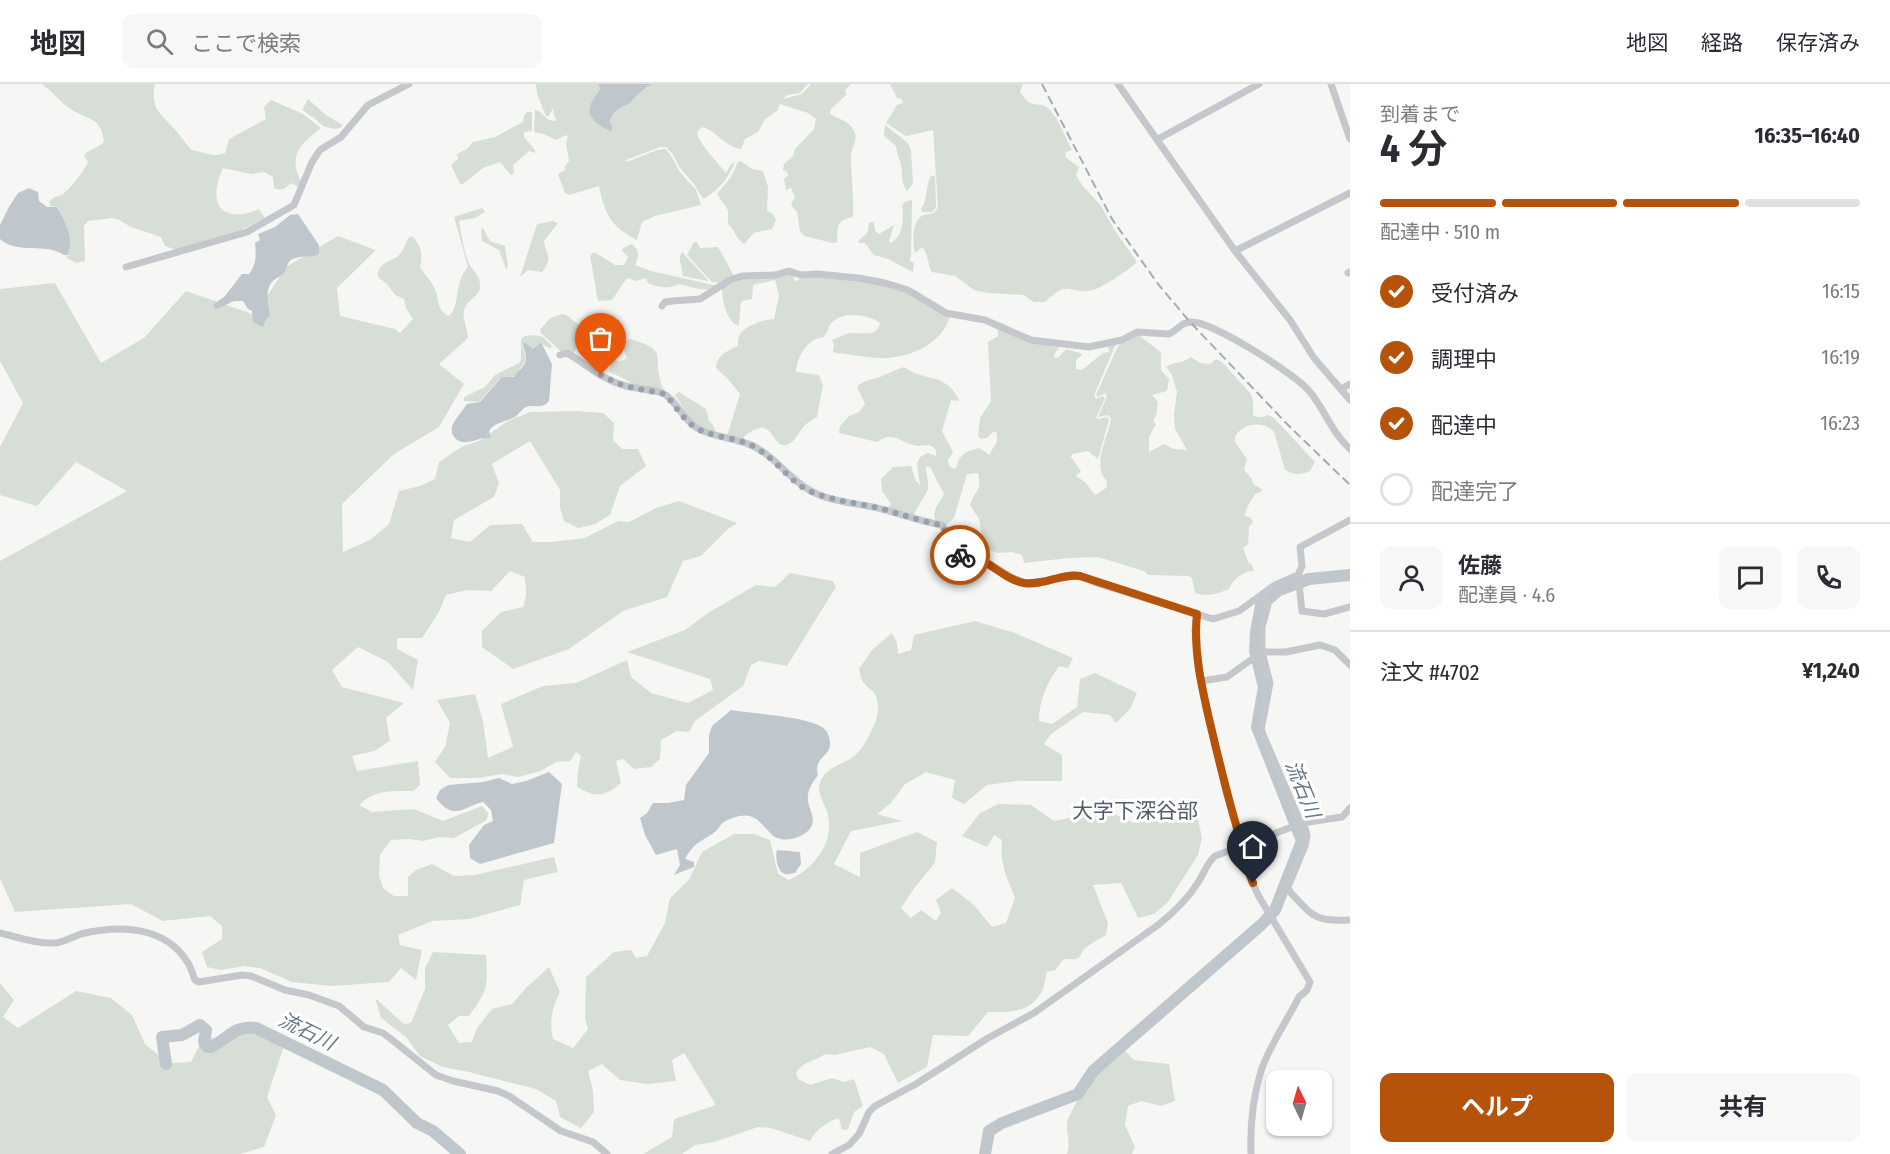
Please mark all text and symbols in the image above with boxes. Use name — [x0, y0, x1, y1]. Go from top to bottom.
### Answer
search box — [122, 14, 542, 68]
icon: search — [143, 25, 176, 58]
text: 地図 — [30, 27, 86, 60]
text: ここで検索 — [191, 30, 301, 57]
text: 地図 — [1626, 30, 1668, 56]
text: 経路 — [1701, 30, 1743, 56]
text: 保存済み — [1776, 30, 1860, 56]
text: 到着まで — [1380, 102, 1460, 126]
text: 16:35–16:40 — [1755, 122, 1860, 149]
text: 4 分 — [1380, 126, 1447, 172]
text: 配達中 · 510 m — [1380, 220, 1500, 244]
icon: check — [1380, 275, 1413, 308]
text: 16:15 — [1822, 279, 1860, 303]
text: 受付済み — [1431, 280, 1519, 307]
pin — [575, 313, 626, 375]
icon: bag — [584, 322, 617, 355]
icon: check — [1380, 341, 1413, 374]
text: 16:19 — [1821, 345, 1860, 369]
text: 調理中 — [1431, 346, 1497, 373]
icon: check — [1380, 407, 1413, 440]
text: 16:23 — [1820, 411, 1860, 435]
text: 配達中 — [1431, 412, 1497, 439]
text: 配達完了 — [1431, 478, 1519, 505]
courier — [930, 525, 990, 585]
icon: bike — [944, 539, 977, 572]
button: person — [1380, 546, 1443, 609]
button: chat — [1719, 546, 1782, 609]
button: phone — [1797, 546, 1860, 609]
text: 佐藤 — [1458, 552, 1502, 579]
text: 配達員 · 4.6 — [1458, 583, 1555, 607]
text: ¥1,240 — [1802, 657, 1860, 684]
text: 注文 #4702 — [1380, 659, 1479, 686]
water label: 流石川 — [1281, 757, 1326, 823]
district label: 大字下深谷部 — [1072, 798, 1198, 824]
pin — [1227, 821, 1278, 883]
icon: home — [1236, 830, 1269, 863]
water label: 流石川 — [275, 1007, 341, 1056]
north arrow — [1266, 1070, 1332, 1136]
map controls — [1266, 1070, 1332, 1136]
button: ヘルプ — [1380, 1073, 1614, 1142]
button: 共有 — [1626, 1073, 1860, 1142]

